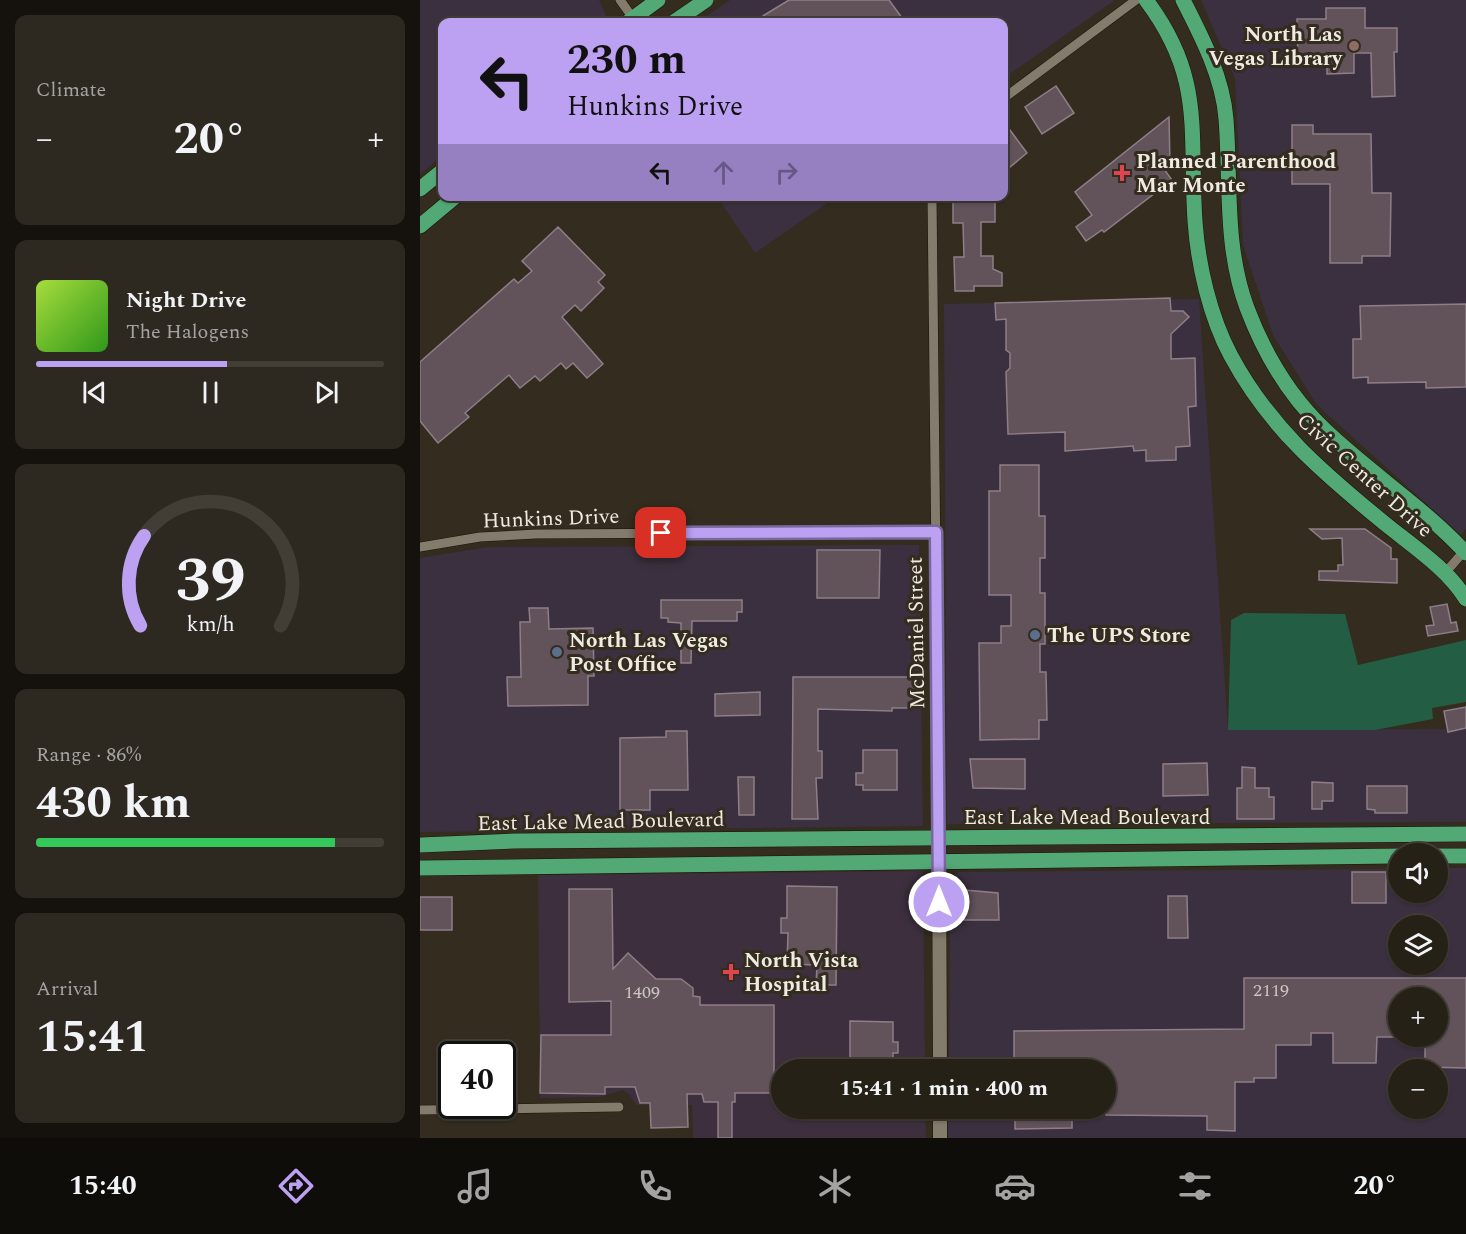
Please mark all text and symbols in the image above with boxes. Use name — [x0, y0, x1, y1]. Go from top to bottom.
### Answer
place label: North Las Vegas Library — [1208, 19, 1343, 75]
text: 230 m — [567, 29, 686, 92]
marker: North Las Vegas Library — [1347, 39, 1361, 53]
icon: left — [468, 42, 546, 120]
text: Climate — [36, 75, 106, 105]
text: Hunkins Drive — [567, 86, 743, 128]
text: 20° — [174, 105, 247, 174]
text: − — [36, 114, 53, 164]
text: + — [368, 114, 384, 164]
place label: Planned Parenthood Mar Monte — [1136, 146, 1336, 202]
icon: left — [644, 156, 677, 189]
icon: ahead — [707, 156, 740, 189]
icon: right — [770, 156, 803, 189]
marker: Planned Parenthood Mar Monte — [1113, 164, 1131, 182]
text: Night Drive — [126, 284, 246, 317]
text: The Halogens — [126, 317, 249, 347]
icon: previous — [78, 376, 111, 409]
icon: pause — [194, 376, 227, 409]
icon: next — [310, 376, 343, 409]
street label: Civic Center Drive — [1289, 406, 1440, 546]
street label: Hunkins Drive — [482, 501, 620, 537]
pin — [635, 507, 686, 558]
icon: arrive — [644, 516, 677, 549]
text: 39 — [175, 534, 245, 629]
street label: McDaniel Street — [900, 557, 934, 709]
text: km/h — [186, 608, 234, 641]
place label: The UPS Store — [1047, 620, 1191, 652]
place label: North Las Vegas Post Office — [569, 625, 728, 681]
marker: The UPS Store — [1028, 628, 1042, 642]
marker: North Las Vegas Post Office — [550, 645, 564, 659]
text: Range · 86% — [36, 740, 141, 770]
text: 430 km — [36, 769, 191, 838]
street label: East Lake Mead Boulevard — [963, 802, 1211, 834]
street label: East Lake Mead Boulevard — [477, 804, 725, 840]
map controls — [1388, 843, 1448, 1119]
button: sound — [1388, 843, 1448, 903]
position arrow — [907, 870, 971, 934]
button: layers — [1388, 915, 1448, 975]
place label: North Vista Hospital — [744, 945, 859, 1001]
marker: North Vista Hospital — [722, 963, 740, 981]
text: Arrival — [36, 974, 98, 1004]
house number: 2119 — [1253, 977, 1289, 1004]
house number: 1409 — [624, 979, 660, 1006]
button: + — [1388, 987, 1448, 1047]
text: 15:41 — [36, 1003, 149, 1072]
speed limit sign: 40 — [438, 1041, 516, 1119]
button: − — [1388, 1059, 1448, 1119]
text: 15:41 · 1 min · 400 m — [839, 1072, 1048, 1105]
text: 15:40 — [69, 1165, 137, 1207]
icon: directions — [275, 1165, 317, 1207]
icon: music — [454, 1165, 496, 1207]
icon: phone — [634, 1165, 676, 1207]
icon: climate — [814, 1165, 856, 1207]
icon: car — [994, 1165, 1036, 1207]
icon: filters — [1174, 1165, 1216, 1207]
text: 20° — [1353, 1165, 1397, 1207]

